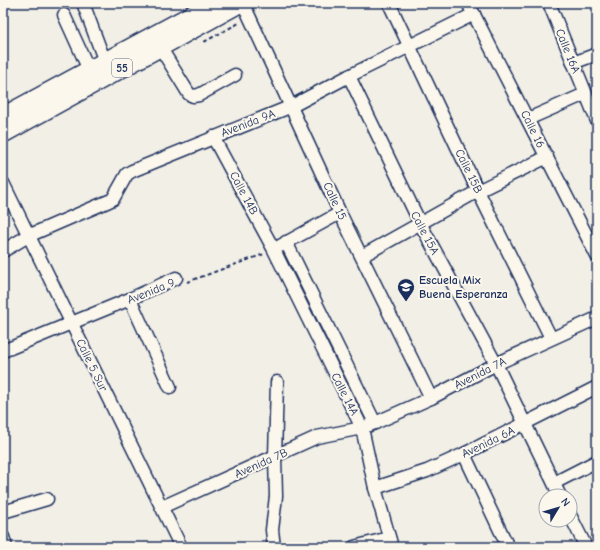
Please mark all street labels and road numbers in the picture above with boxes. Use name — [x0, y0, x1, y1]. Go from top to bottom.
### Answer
street label: Calle 16A — [553, 27, 583, 75]
road number: 55 — [112, 59, 132, 77]
street label: Avenida 9A — [219, 106, 277, 140]
street label: Calle 16 — [518, 108, 548, 150]
street label: Calle 15B — [452, 147, 486, 195]
street label: Calle 14B — [227, 169, 261, 217]
street label: Calle 15 — [320, 180, 350, 222]
street label: Calle 15A — [408, 209, 442, 257]
street label: Avenida 9 — [125, 275, 177, 307]
street label: Calle 5 Sur — [73, 336, 111, 394]
street label: Avenida 7A — [452, 354, 508, 392]
street label: Calle 14A — [328, 370, 362, 418]
street label: Avenida 6A — [459, 423, 517, 461]
street label: Avenida 7B — [232, 445, 290, 481]

